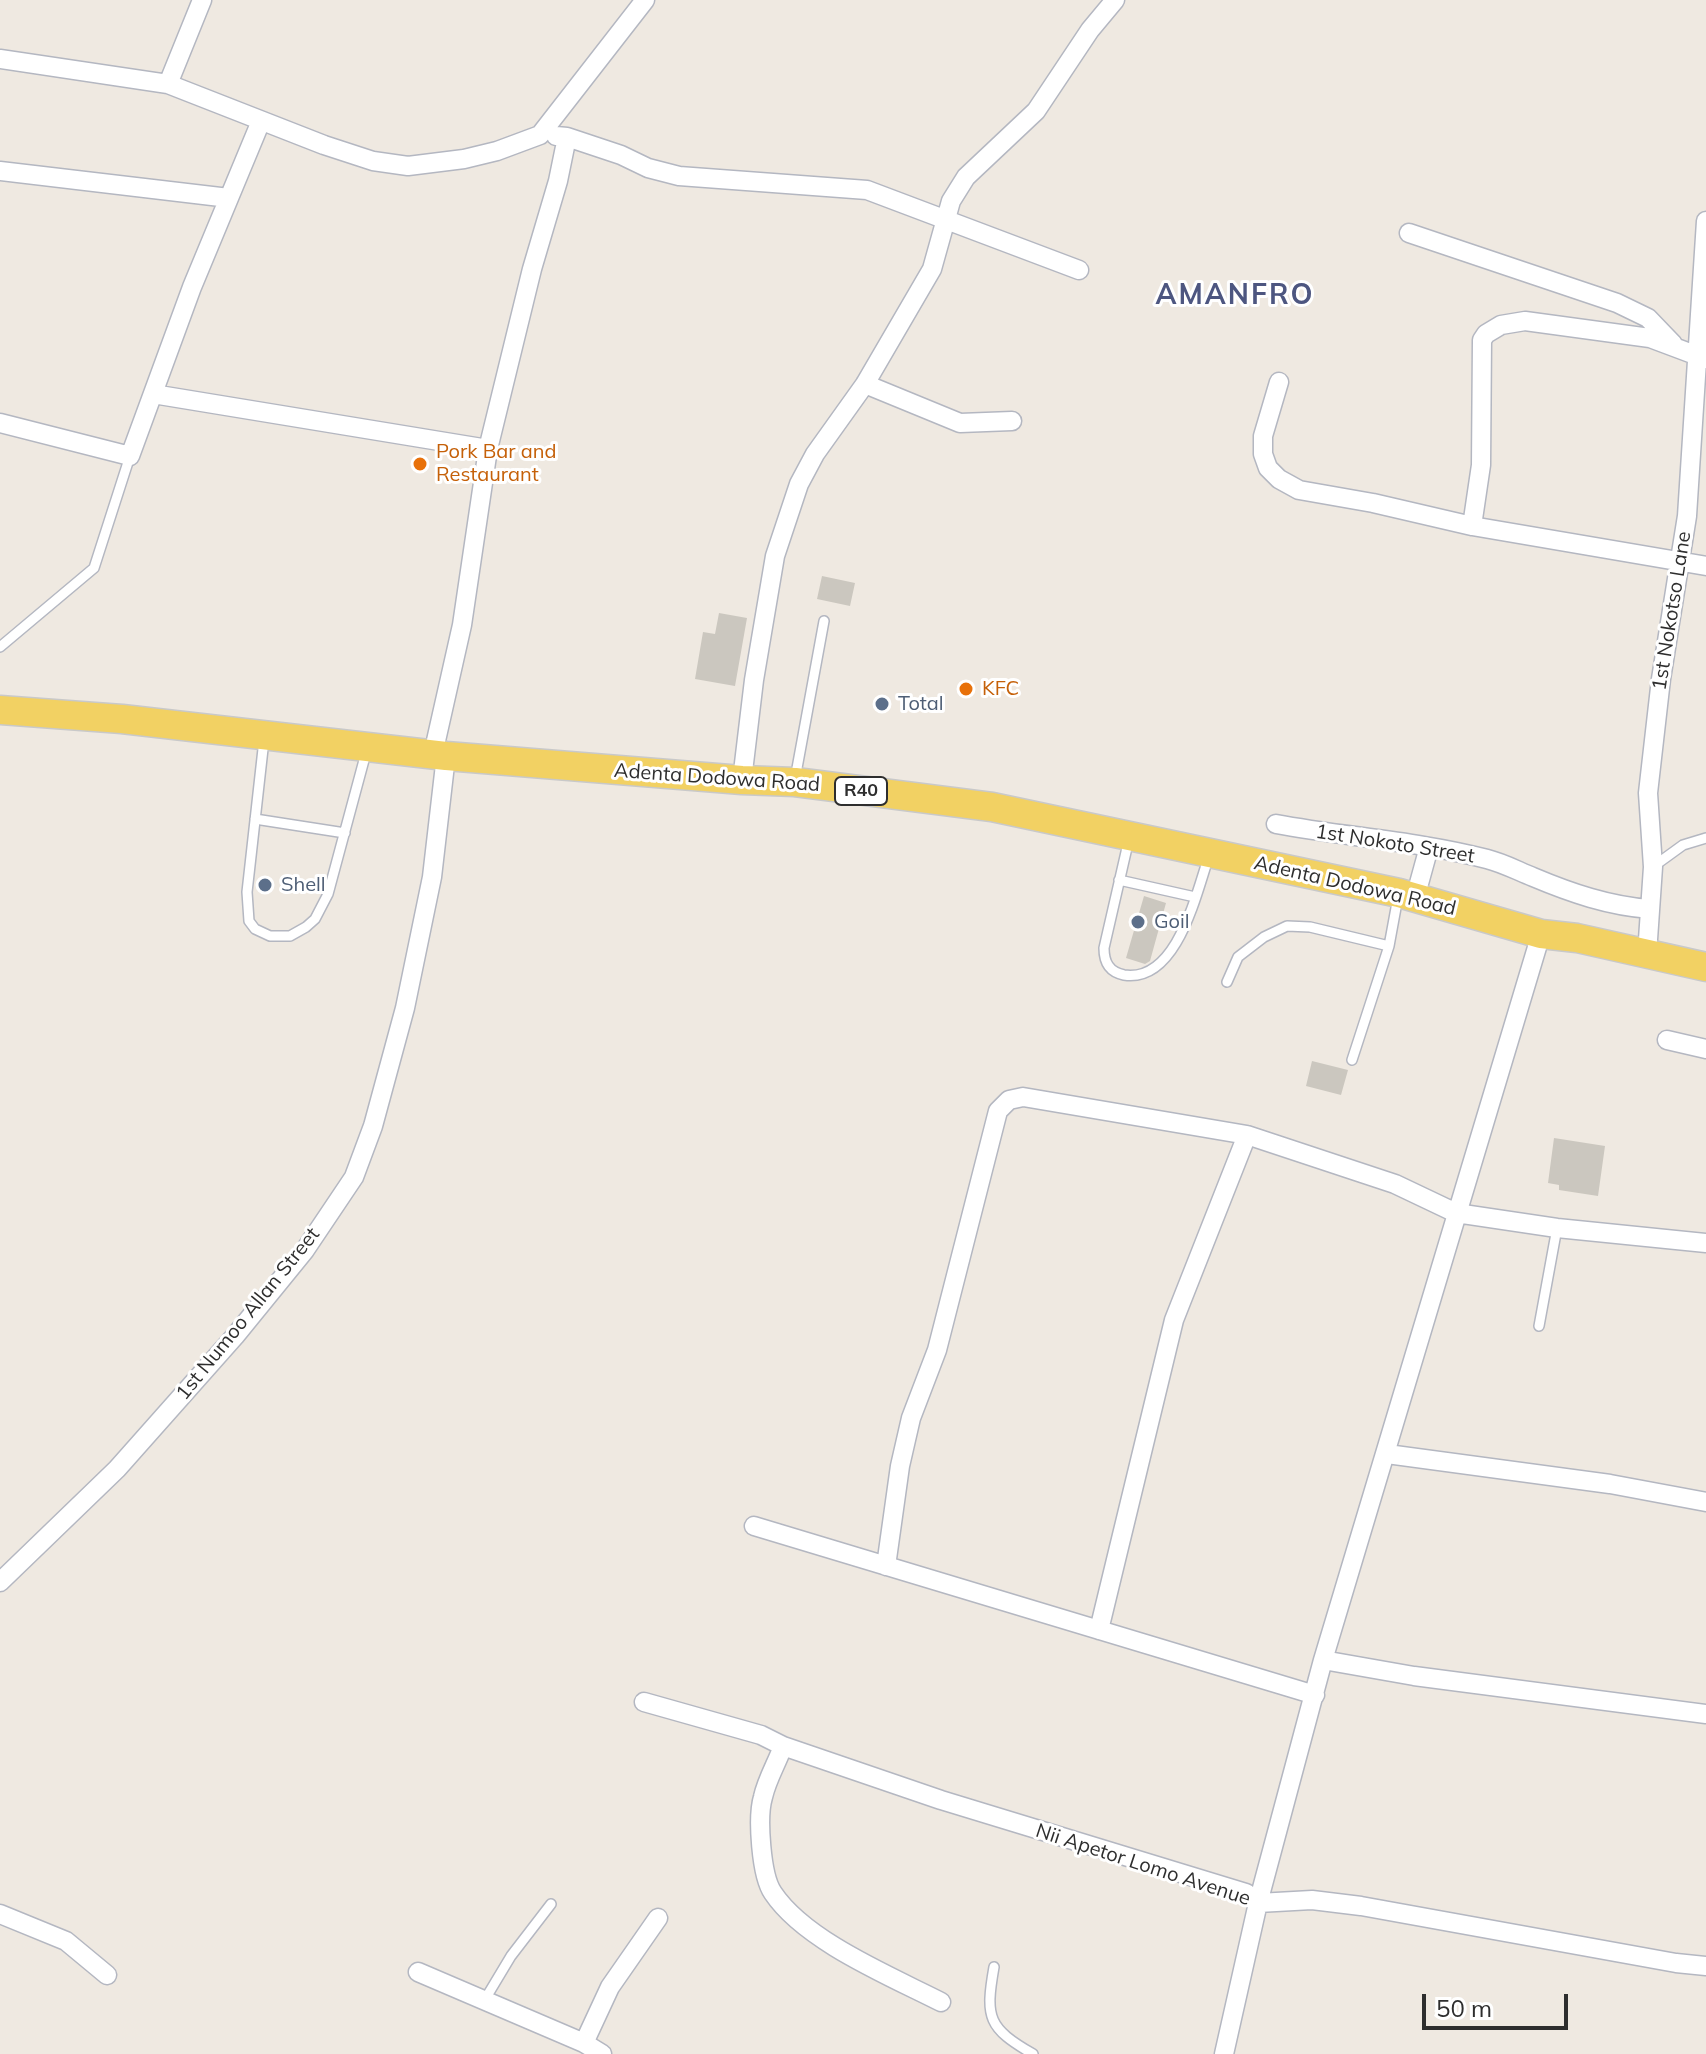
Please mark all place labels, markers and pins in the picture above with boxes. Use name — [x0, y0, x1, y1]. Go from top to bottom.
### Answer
place label: Pork Bar and Restaurant — [436, 440, 557, 487]
marker: Pork Bar and Restaurant — [411, 455, 429, 473]
place label: KFC — [982, 677, 1019, 701]
marker: KFC — [957, 680, 975, 698]
place label: Total — [898, 692, 944, 716]
marker: Total — [873, 695, 891, 713]
place label: Shell — [281, 873, 326, 897]
marker: Shell — [256, 876, 274, 894]
place label: Goil — [1154, 910, 1190, 934]
marker: Goil — [1129, 913, 1147, 931]

